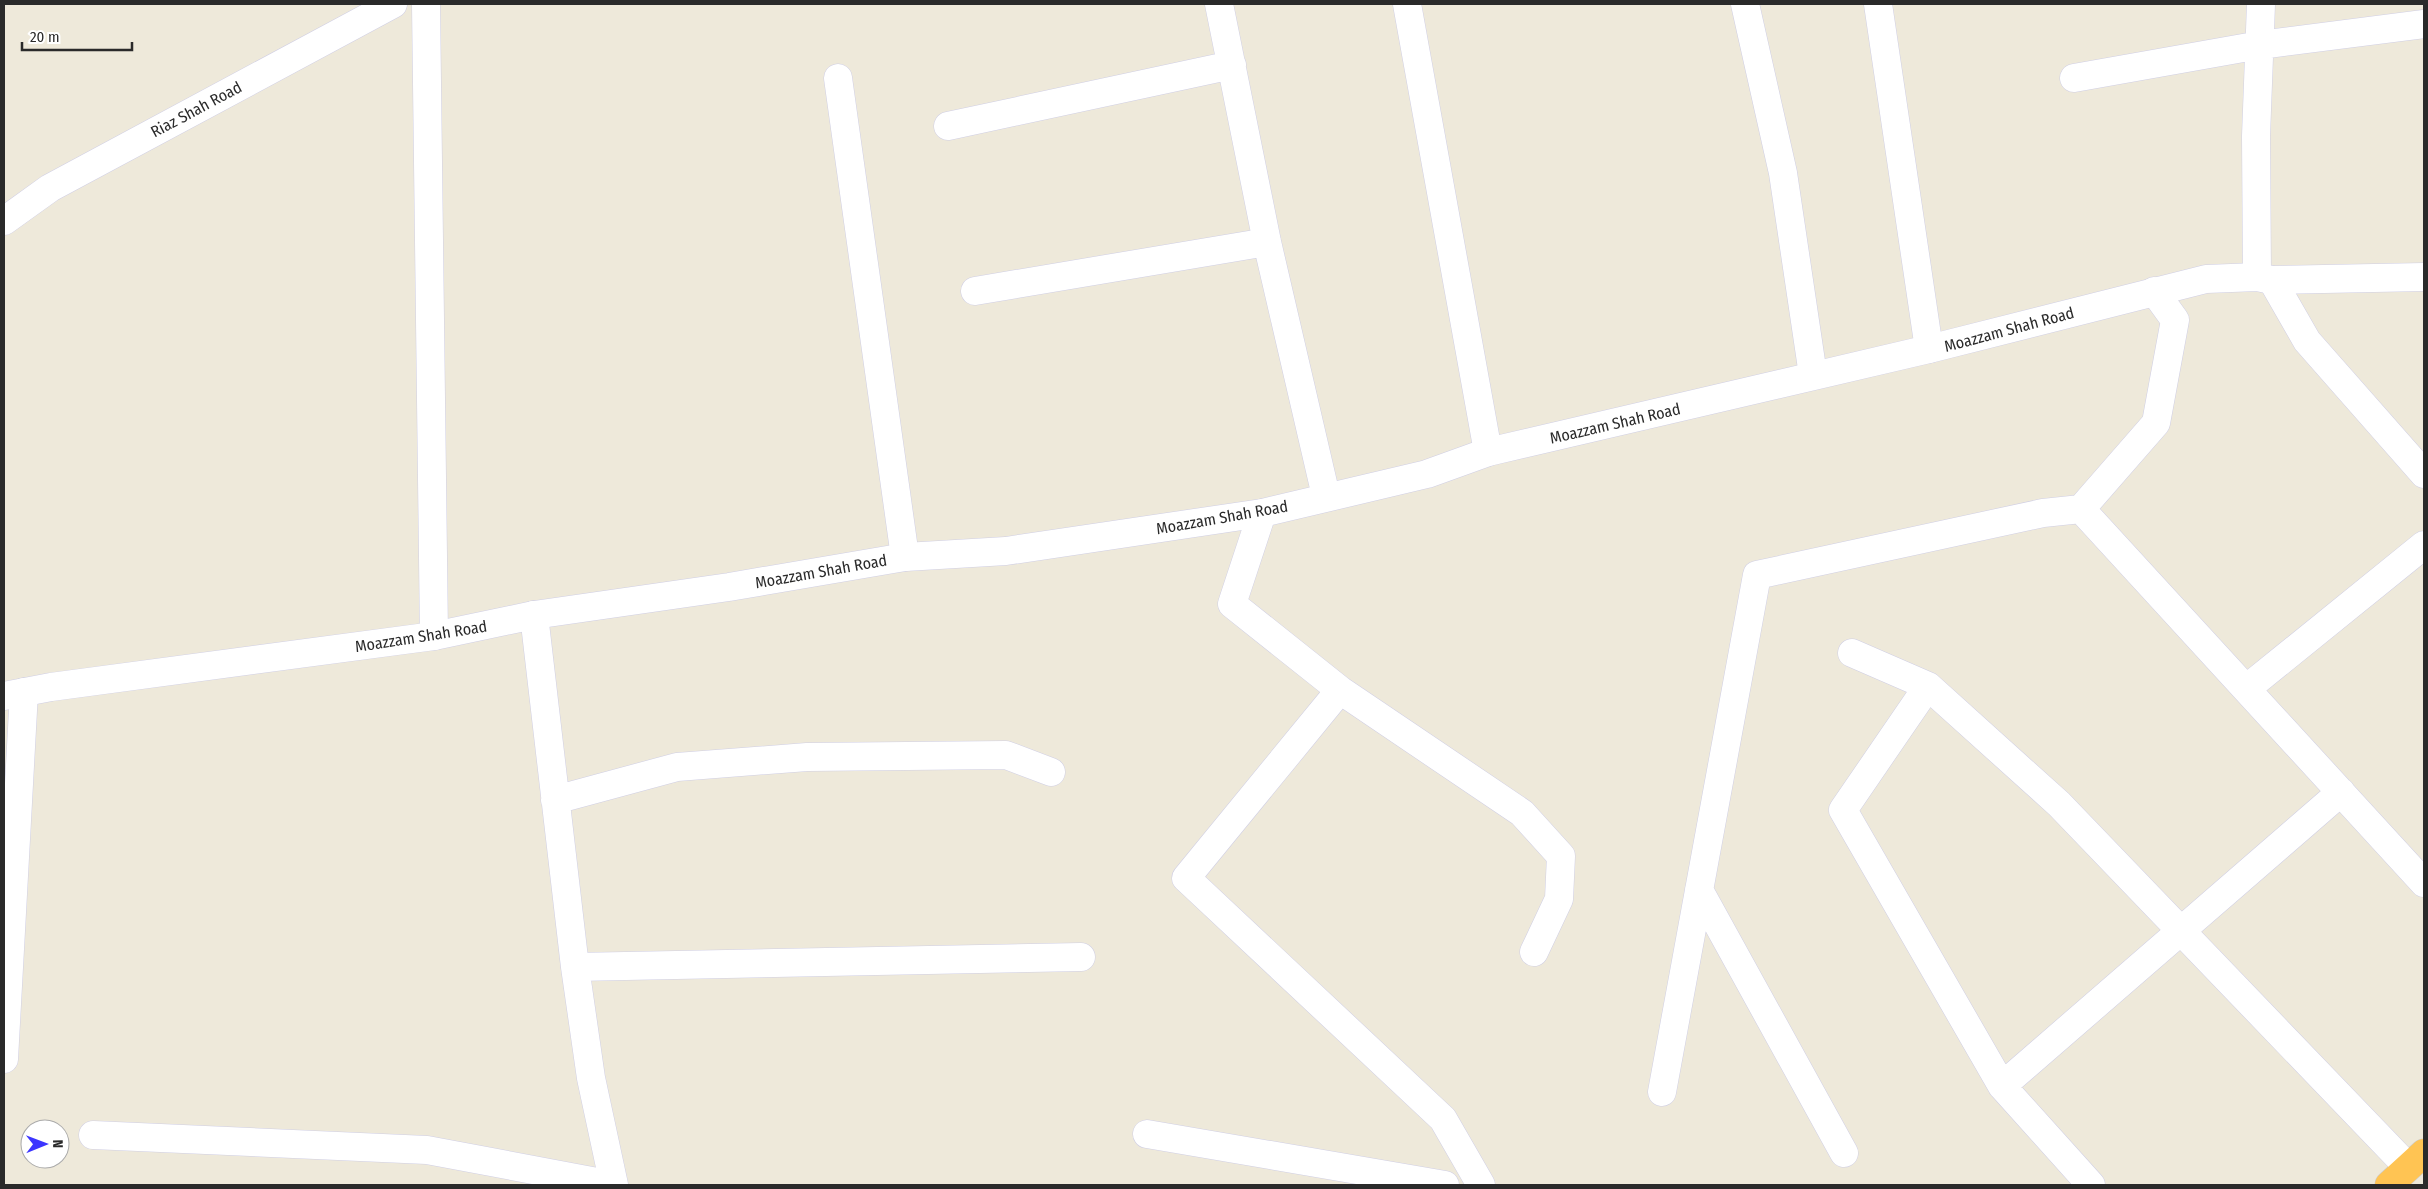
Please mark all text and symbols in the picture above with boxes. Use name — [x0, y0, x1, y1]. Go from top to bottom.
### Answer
scale bar — [22, 20, 132, 52]
text: 20 m — [30, 28, 60, 46]
street label: Riaz Shah Road — [148, 78, 245, 141]
street label: Moazzam Shah Road — [1942, 303, 2076, 356]
street label: Moazzam Shah Road — [1548, 399, 1682, 448]
street label: Moazzam Shah Road — [1155, 497, 1289, 538]
street label: Moazzam Shah Road — [754, 551, 888, 592]
street label: Moazzam Shah Road — [354, 617, 488, 656]
north arrow — [20, 1119, 70, 1169]
text: N — [49, 1139, 66, 1148]

